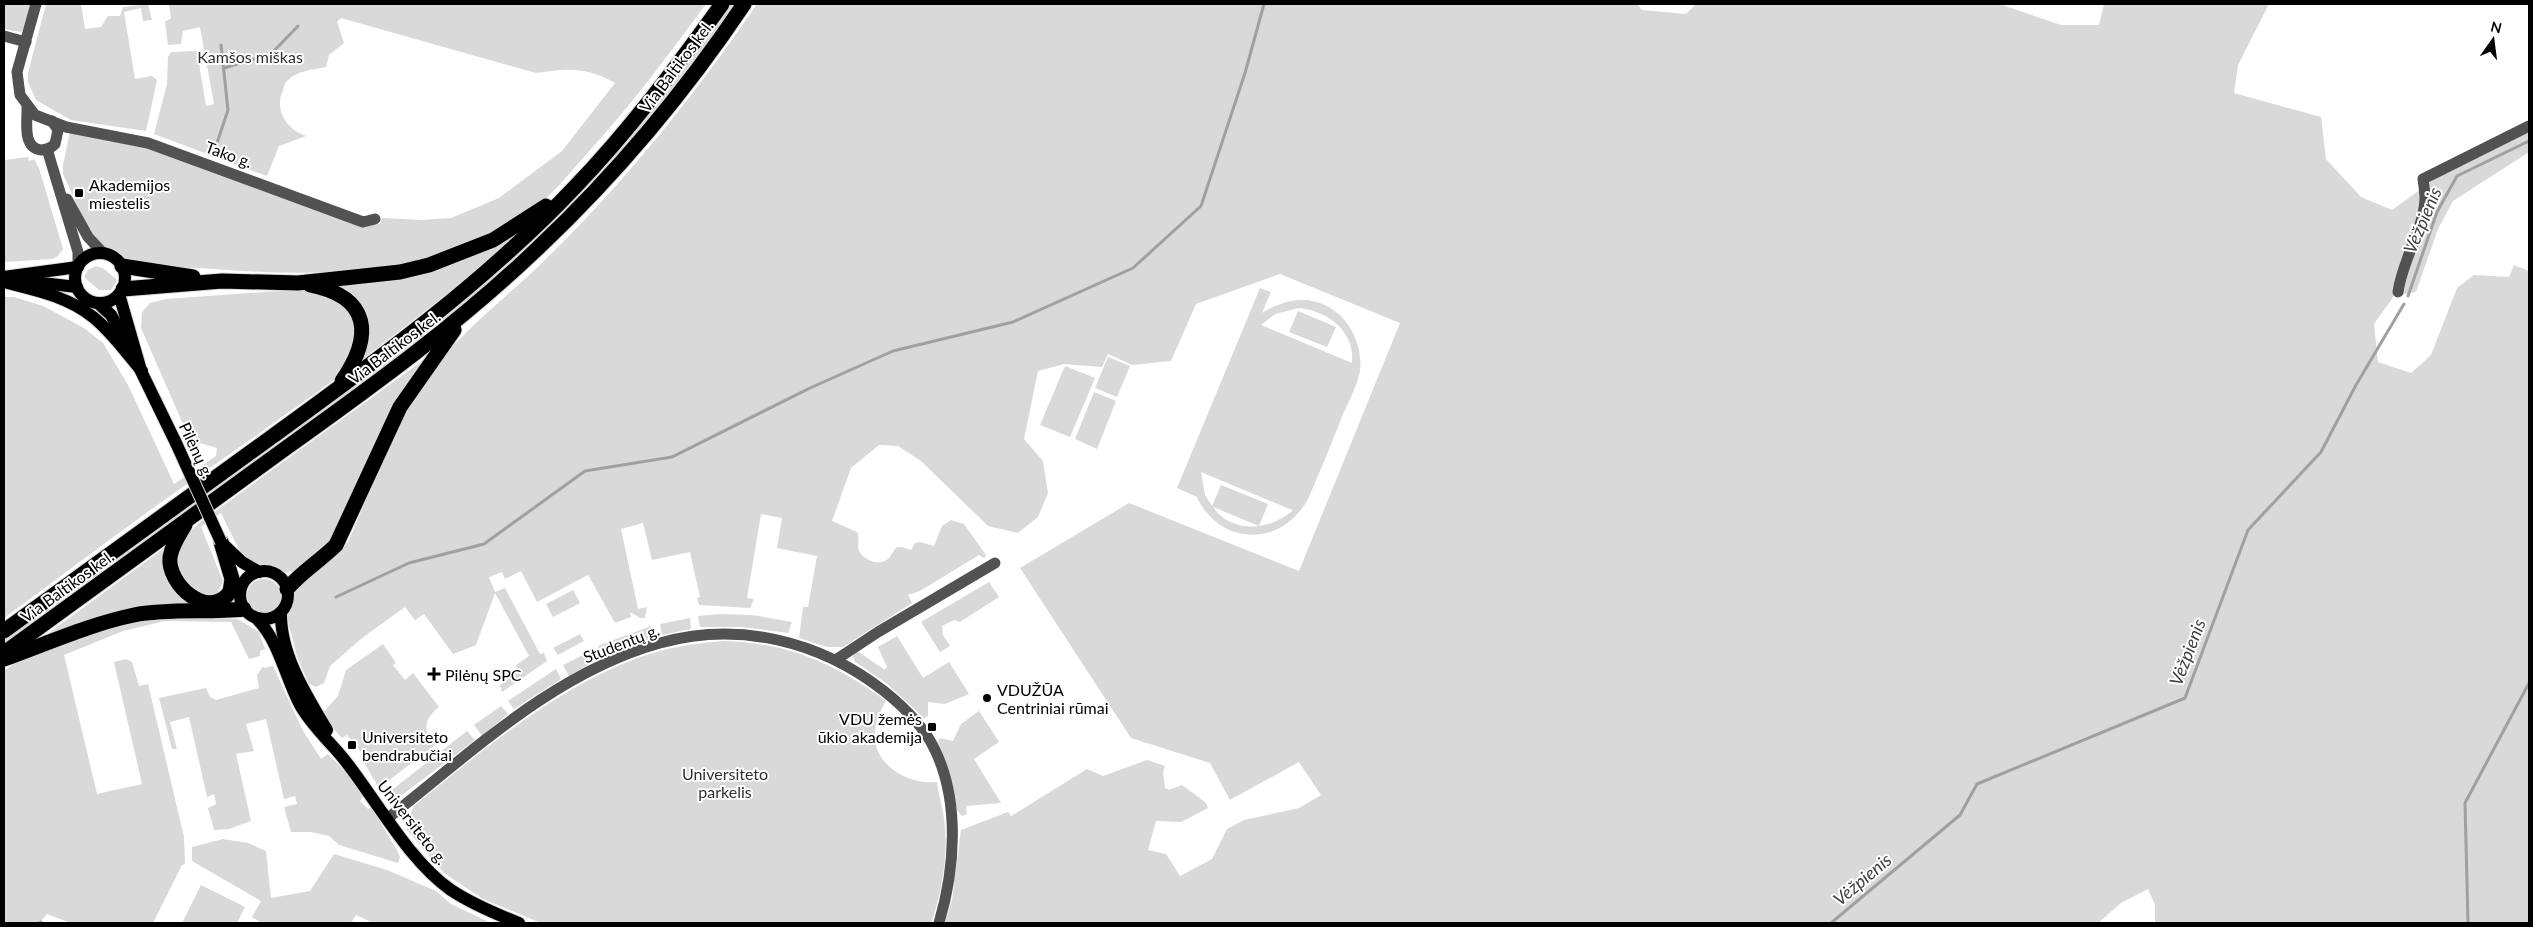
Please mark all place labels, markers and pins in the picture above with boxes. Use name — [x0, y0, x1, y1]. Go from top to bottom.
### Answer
place label: Akademijos miestelis — [89, 175, 170, 212]
marker: Akademijos miestelis — [73, 187, 85, 199]
place label: Pilėnų SPC — [445, 665, 522, 684]
marker: Pilėnų SPC — [427, 667, 441, 681]
place label: VDUŽŪA Centriniai rūmai — [997, 680, 1109, 717]
marker: VDUŽŪA Centriniai rūmai — [981, 692, 993, 704]
place label: VDU žemės ūkio akademija — [818, 709, 922, 746]
marker: VDU žemės ūkio akademija — [926, 721, 938, 733]
place label: Universiteto bendrabučiai — [362, 727, 452, 764]
marker: Universiteto bendrabučiai — [346, 739, 358, 751]

